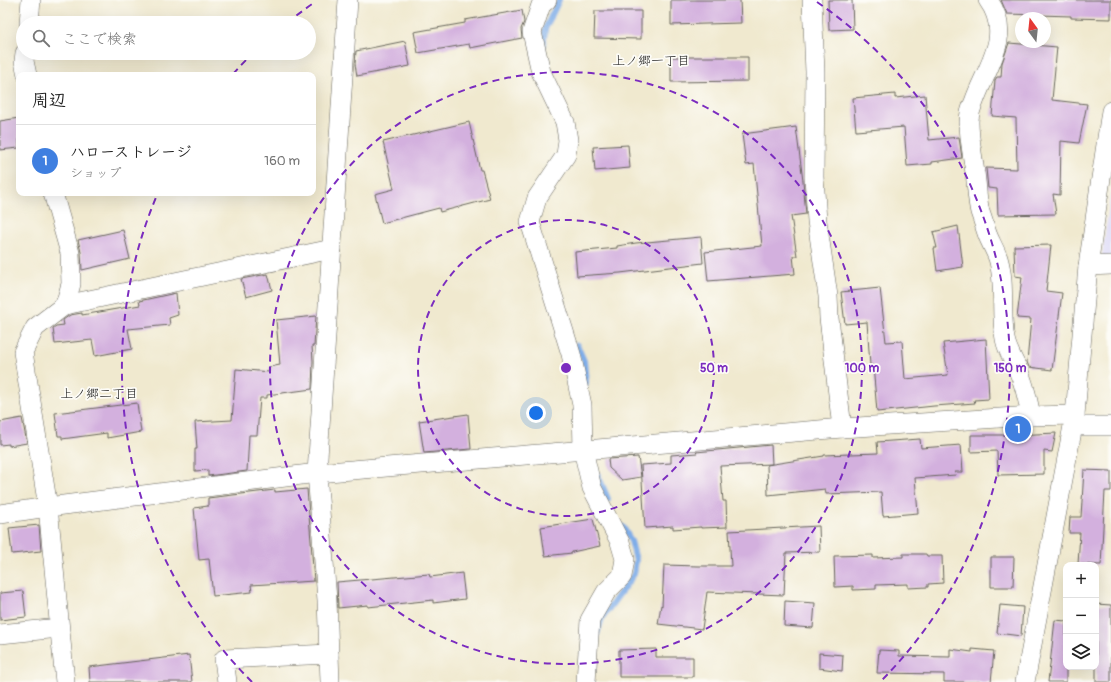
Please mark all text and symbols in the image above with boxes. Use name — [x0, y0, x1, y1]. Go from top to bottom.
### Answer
north arrow — [1015, 12, 1051, 48]
search box — [16, 16, 316, 60]
icon: search — [30, 27, 52, 49]
text: ここで検索 — [62, 30, 137, 49]
district label: 上ノ郷一丁目 — [612, 53, 690, 69]
text: 周辺 — [32, 90, 66, 111]
text: ハローストレージ — [70, 143, 191, 162]
text: 1 — [42, 153, 48, 169]
text: 160 m — [264, 153, 300, 169]
text: ショップ — [70, 165, 121, 181]
centre of rings — [559, 361, 573, 375]
text: 50 m — [700, 361, 728, 376]
text: 100 m — [845, 361, 880, 376]
text: 150 m — [994, 361, 1027, 376]
district label: 上ノ郷二丁目 — [60, 386, 138, 402]
your location — [526, 403, 546, 423]
pin: 1 — [1005, 414, 1031, 444]
map controls — [1063, 562, 1099, 670]
button: + — [1063, 562, 1099, 598]
button: − — [1063, 598, 1099, 634]
button: layers — [1063, 634, 1099, 670]

